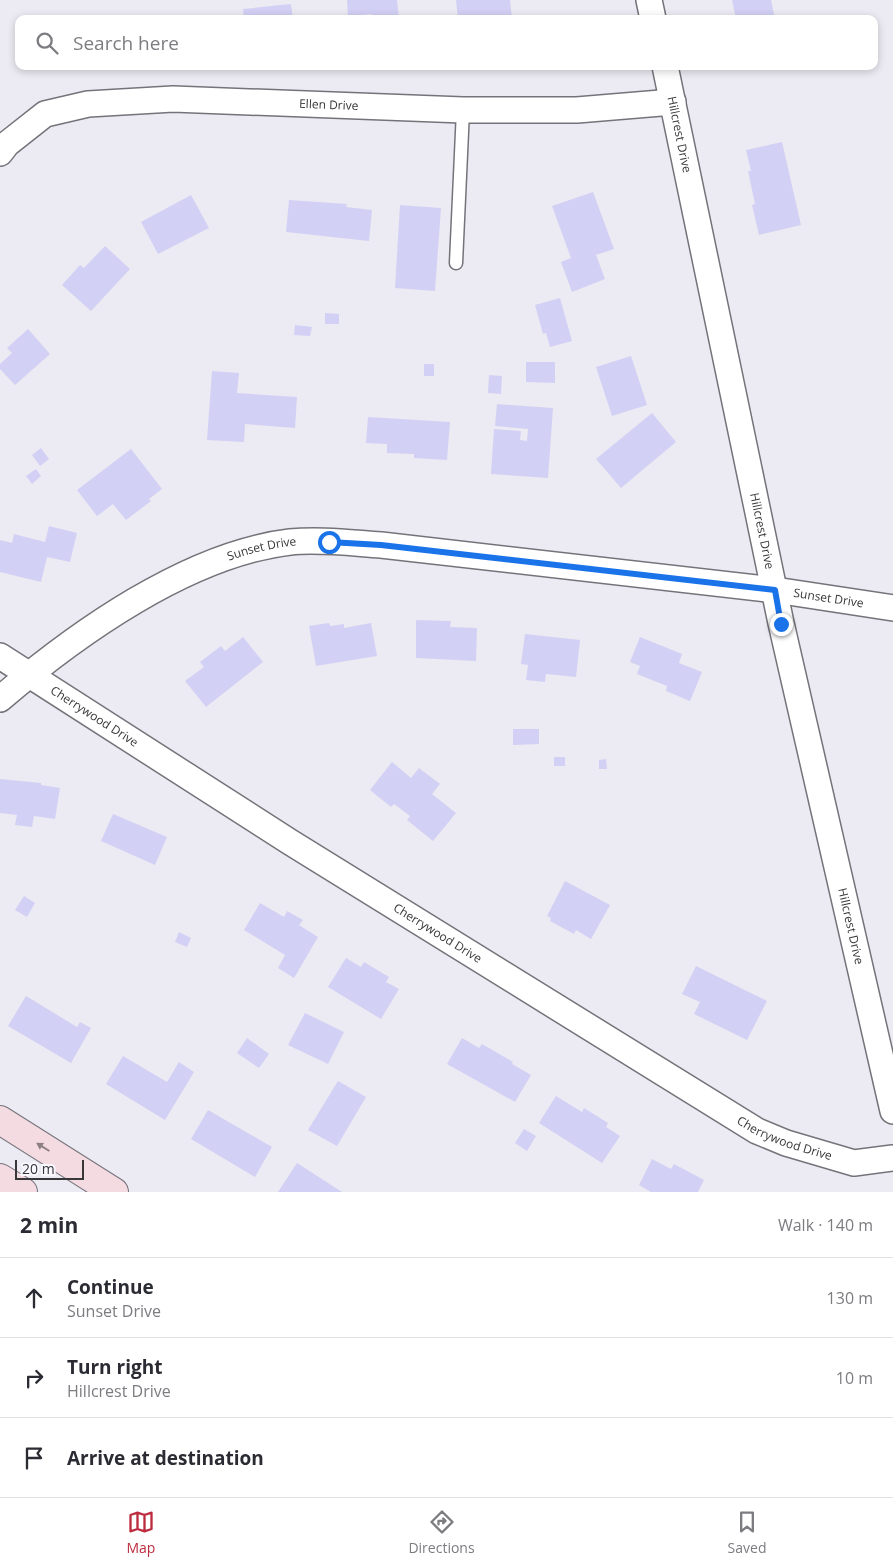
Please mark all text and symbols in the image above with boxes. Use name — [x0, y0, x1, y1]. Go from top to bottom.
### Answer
search box — [15, 15, 878, 70]
icon: search — [33, 29, 61, 57]
text: Search here — [73, 30, 179, 56]
street label: Ellen Drive — [299, 95, 359, 114]
street label: Hillcrest Drive — [663, 95, 696, 175]
street label: Hillcrest Drive — [746, 491, 779, 571]
route start — [318, 531, 341, 554]
street label: Sunset Drive — [225, 532, 297, 564]
street label: Sunset Drive — [792, 584, 865, 611]
route end — [770, 613, 793, 636]
street label: Cherrywood Drive — [47, 682, 142, 751]
street label: Hillcrest Drive — [834, 886, 868, 966]
street label: Cherrywood Drive — [390, 899, 485, 967]
street label: Cherrywood Drive — [734, 1112, 834, 1164]
one-way arrow — [37, 1142, 50, 1152]
scale bar — [15, 1157, 84, 1180]
text: 20 m — [22, 1159, 55, 1178]
text: 2 min — [20, 1211, 78, 1239]
text: Walk · 140 m — [778, 1214, 873, 1236]
text: Continue — [67, 1274, 154, 1300]
icon: ahead — [20, 1284, 48, 1312]
text: 130 m — [827, 1287, 873, 1309]
text: Sunset Drive — [67, 1300, 161, 1322]
text: Turn right — [67, 1354, 162, 1380]
icon: right — [20, 1364, 48, 1392]
text: 10 m — [836, 1367, 873, 1389]
text: Hillcrest Drive — [67, 1380, 171, 1402]
icon: arrive — [20, 1444, 48, 1472]
text: Arrive at destination — [67, 1445, 264, 1471]
tab: Map — [126, 1508, 155, 1557]
tab: Directions — [408, 1508, 475, 1557]
tab: Saved — [728, 1508, 766, 1557]

